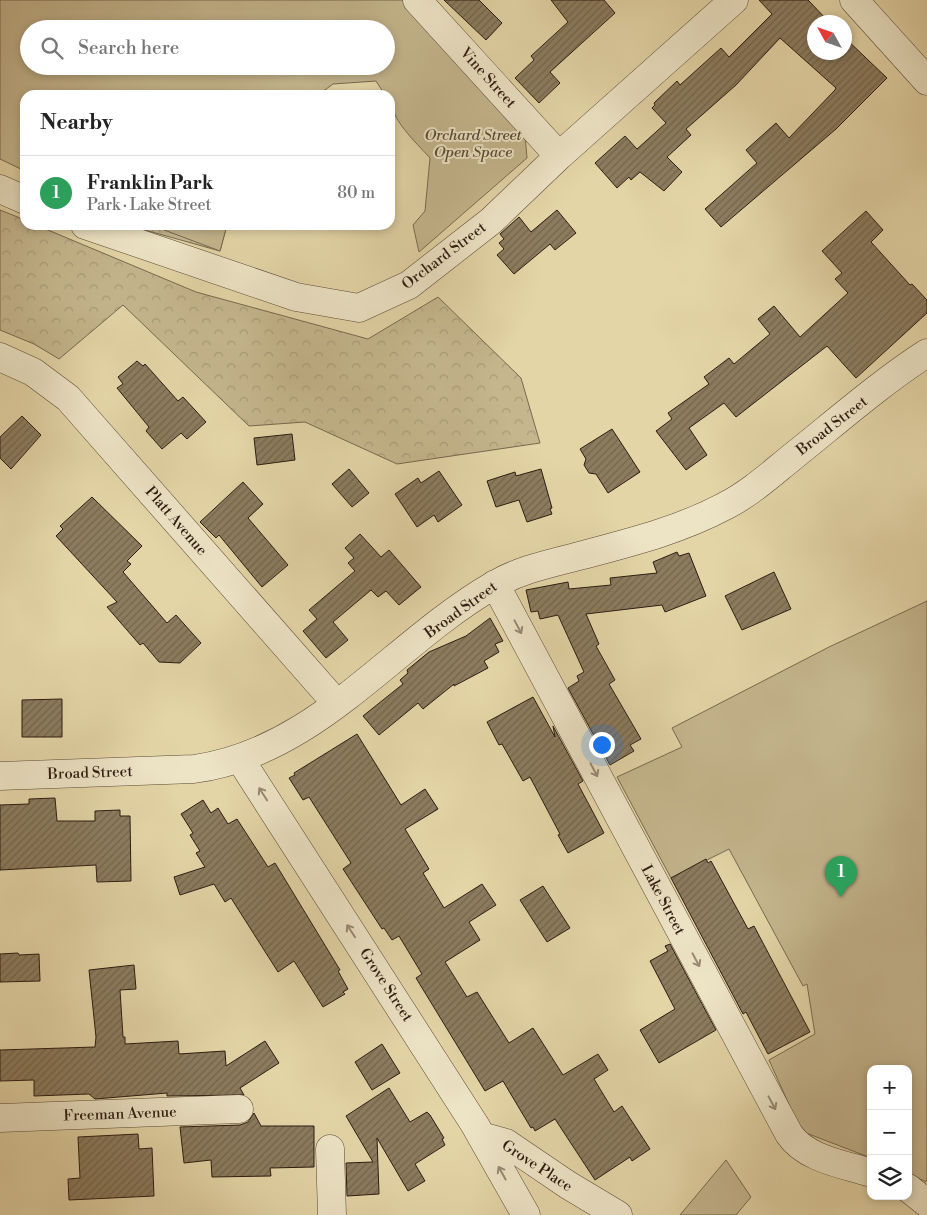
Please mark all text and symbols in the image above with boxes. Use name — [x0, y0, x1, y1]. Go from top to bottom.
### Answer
north arrow — [807, 15, 852, 60]
search box — [20, 20, 395, 75]
icon: search — [38, 34, 66, 62]
text: Search here — [78, 36, 179, 60]
street label: Vine Street — [455, 43, 521, 113]
text: Nearby — [40, 110, 113, 136]
park label: Orchard Street Open Space — [425, 126, 523, 162]
text: Franklin Park — [87, 171, 214, 195]
text: 1 — [52, 183, 60, 203]
text: 80 m — [337, 183, 375, 203]
text: Park · Lake Street — [87, 195, 211, 215]
street label: Orchard Street — [398, 218, 490, 294]
street label: Broad Street — [792, 392, 872, 460]
street label: Platt Avenue — [141, 483, 211, 559]
street label: Broad Street — [420, 577, 502, 643]
one-way arrow — [514, 619, 523, 634]
your location — [589, 732, 615, 758]
street label: Broad Street — [46, 762, 134, 784]
one-way arrow — [589, 763, 599, 778]
one-way arrow — [258, 788, 268, 802]
pin: 1 — [825, 856, 857, 897]
street label: Lake Street — [637, 862, 690, 939]
one-way arrow — [346, 924, 356, 938]
street label: Grove Street — [355, 945, 417, 1026]
one-way arrow — [691, 952, 701, 967]
map controls — [867, 1065, 912, 1200]
button: + — [867, 1065, 912, 1110]
one-way arrow — [767, 1096, 777, 1111]
street label: Freeman Avenue — [63, 1103, 177, 1125]
button: − — [867, 1110, 912, 1155]
street label: Grove Place — [498, 1136, 576, 1196]
button: layers — [867, 1155, 912, 1200]
one-way arrow — [497, 1165, 507, 1180]

